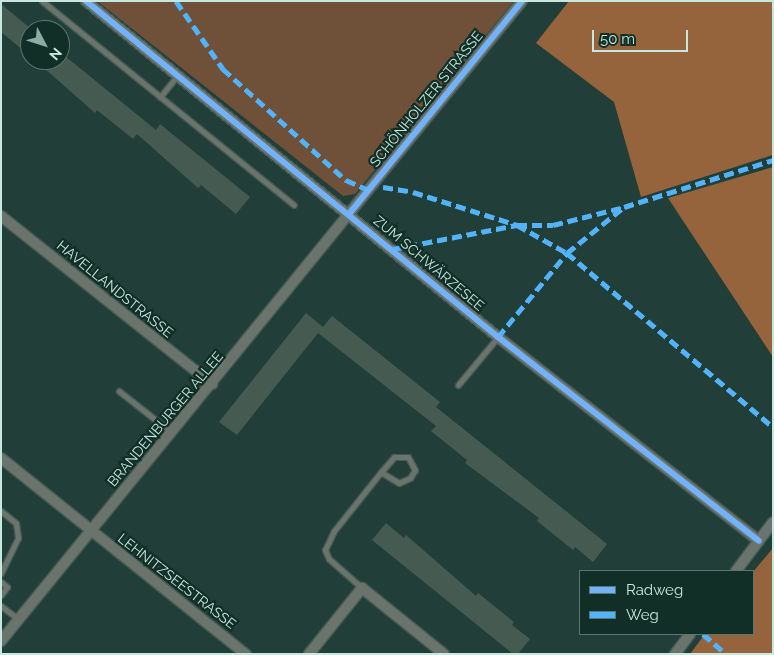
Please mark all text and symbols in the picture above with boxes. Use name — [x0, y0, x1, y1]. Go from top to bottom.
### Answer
north arrow — [20, 20, 70, 70]
scale bar — [594, 20, 690, 52]
street label: SCHÖNHOLZER STRASSE — [366, 28, 486, 170]
text: 50 m — [600, 30, 635, 48]
text: N — [46, 45, 65, 63]
street label: ZUM SCHWÄRZESEE — [370, 212, 488, 314]
street label: HAVELLANDSTRASSE — [54, 237, 176, 341]
street label: BRANDENBURGER ALLEE — [104, 348, 226, 490]
street label: LEHNITZSEESTRASSE — [115, 530, 239, 632]
legend — [579, 570, 754, 635]
text: Radweg — [626, 581, 683, 599]
text: Weg — [626, 606, 659, 624]

